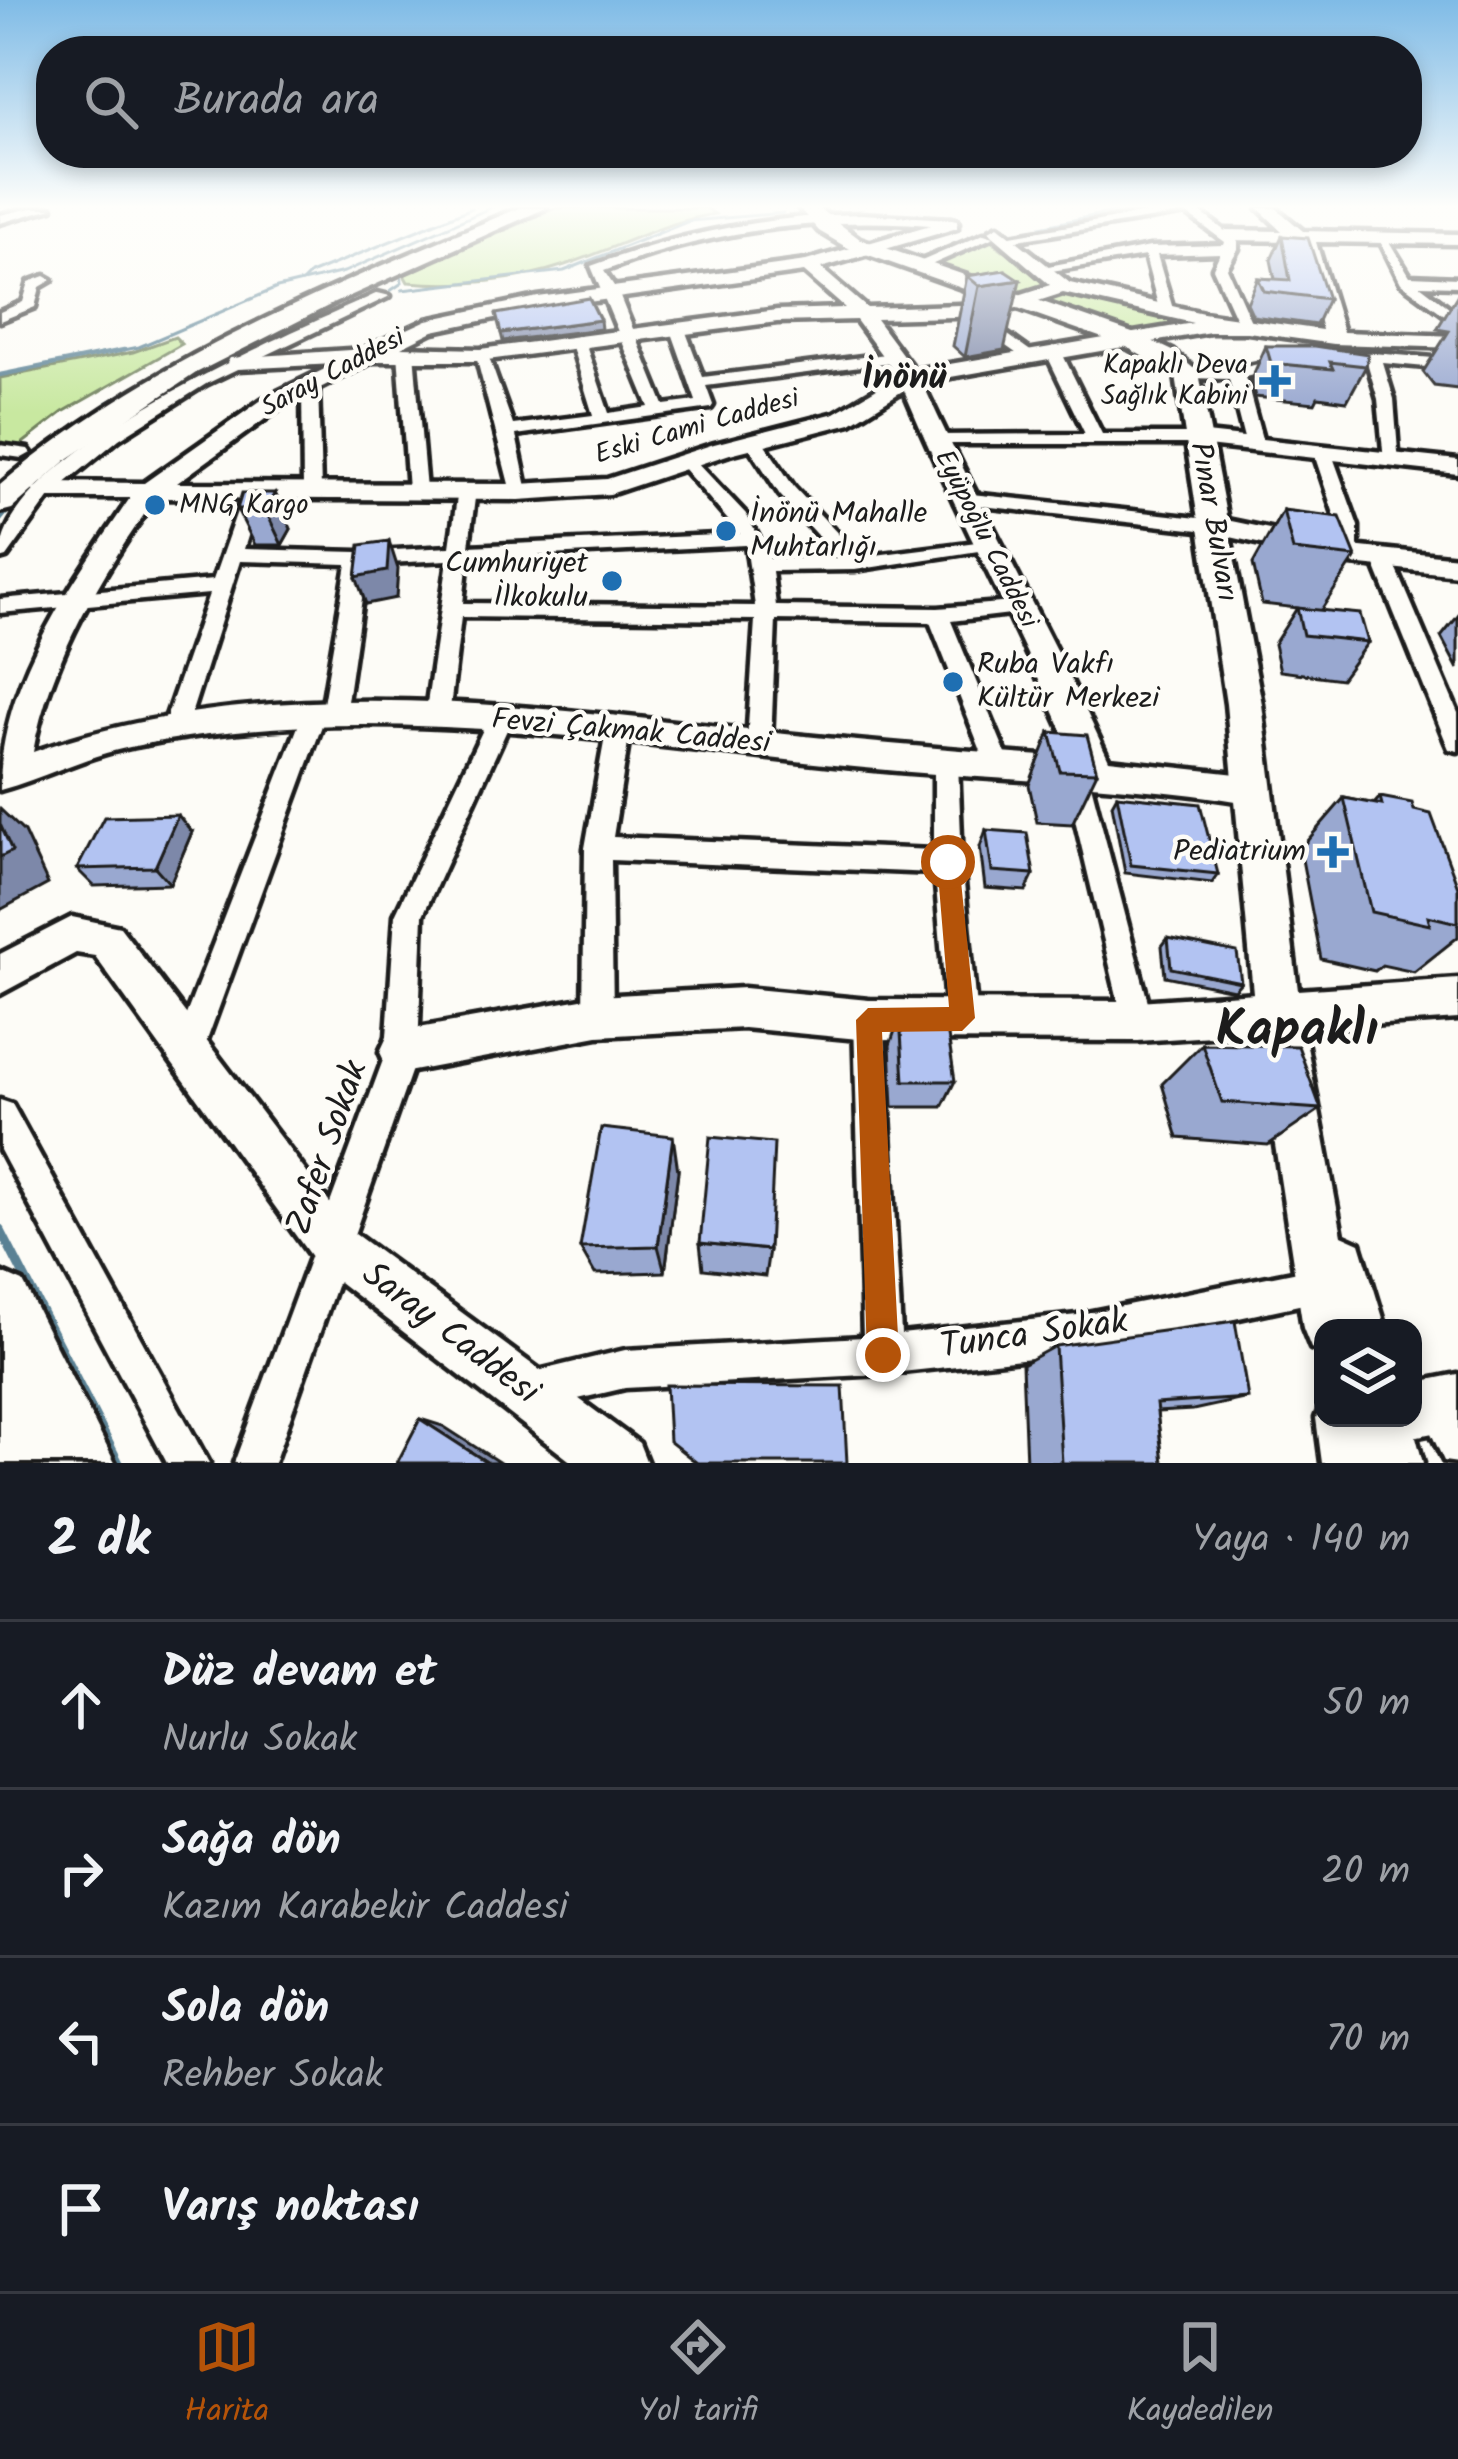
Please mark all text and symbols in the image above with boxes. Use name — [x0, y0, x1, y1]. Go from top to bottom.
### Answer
search box — [36, 36, 1422, 168]
text: Burada ara — [174, 66, 379, 138]
icon: search — [78, 69, 144, 135]
street label: Saray Caddesi — [253, 316, 414, 429]
place label: Kapaklı Deva Sağlık Kabini — [1101, 344, 1250, 418]
district label: İnönü — [862, 350, 947, 407]
marker: Kapaklı Deva Sağlık Kabini — [1259, 365, 1291, 397]
street label: Eski Cami Caddesi — [590, 377, 806, 477]
street label: Pınar Bulvarı — [1175, 438, 1251, 606]
street label: Eyüpoğlu Caddesi — [922, 442, 1050, 637]
place label: MNG Kargo — [179, 484, 309, 527]
place label: İnönü Mahalle Muhtarlığı — [750, 490, 927, 572]
marker: MNG Kargo — [142, 492, 168, 518]
marker: İnönü Mahalle Muhtarlığı — [713, 518, 739, 544]
place label: Cumhuriyet İlkokulu — [445, 540, 588, 622]
marker: Cumhuriyet İlkokulu — [599, 568, 625, 594]
place label: Ruba Vakfı Kültür Merkezi — [977, 641, 1161, 723]
marker: Ruba Vakfı Kültür Merkezi — [940, 669, 966, 695]
street label: Fevzi Çakmak Caddesi — [489, 696, 774, 768]
place label: Pediatrium — [1173, 828, 1306, 876]
route start — [921, 835, 975, 889]
marker: Pediatrium — [1317, 836, 1349, 868]
district label: Kapaklı — [1216, 991, 1378, 1072]
street label: Zafer Sokak — [272, 1052, 385, 1243]
street label: Saray Caddesi — [349, 1248, 552, 1421]
street label: Tunca Sokak — [936, 1293, 1133, 1376]
map controls — [1314, 1319, 1422, 1427]
button: layers — [1314, 1319, 1422, 1427]
route end — [856, 1328, 910, 1382]
text: 2 dk — [48, 1501, 150, 1582]
text: Yaya · 140 m — [1192, 1510, 1410, 1572]
text: Düz devam et — [162, 1638, 437, 1710]
icon: ahead — [48, 1672, 114, 1738]
text: 50 m — [1323, 1674, 1410, 1736]
text: Nurlu Sokak — [162, 1710, 357, 1772]
text: Sağa dön — [162, 1806, 341, 1878]
icon: right — [48, 1840, 114, 1906]
text: 20 m — [1321, 1842, 1410, 1904]
text: Kazım Karabekir Caddesi — [162, 1878, 568, 1940]
text: Sola dön — [162, 1974, 329, 2046]
icon: left — [48, 2008, 114, 2074]
text: 70 m — [1326, 2010, 1410, 2072]
text: Rehber Sokak — [162, 2046, 383, 2108]
text: Varış noktası — [162, 2173, 419, 2245]
icon: arrive — [48, 2176, 114, 2242]
tab: Harita — [185, 2314, 269, 2439]
tab: Yol tarifi — [638, 2314, 758, 2439]
tab: Kaydedilen — [1127, 2314, 1273, 2439]

